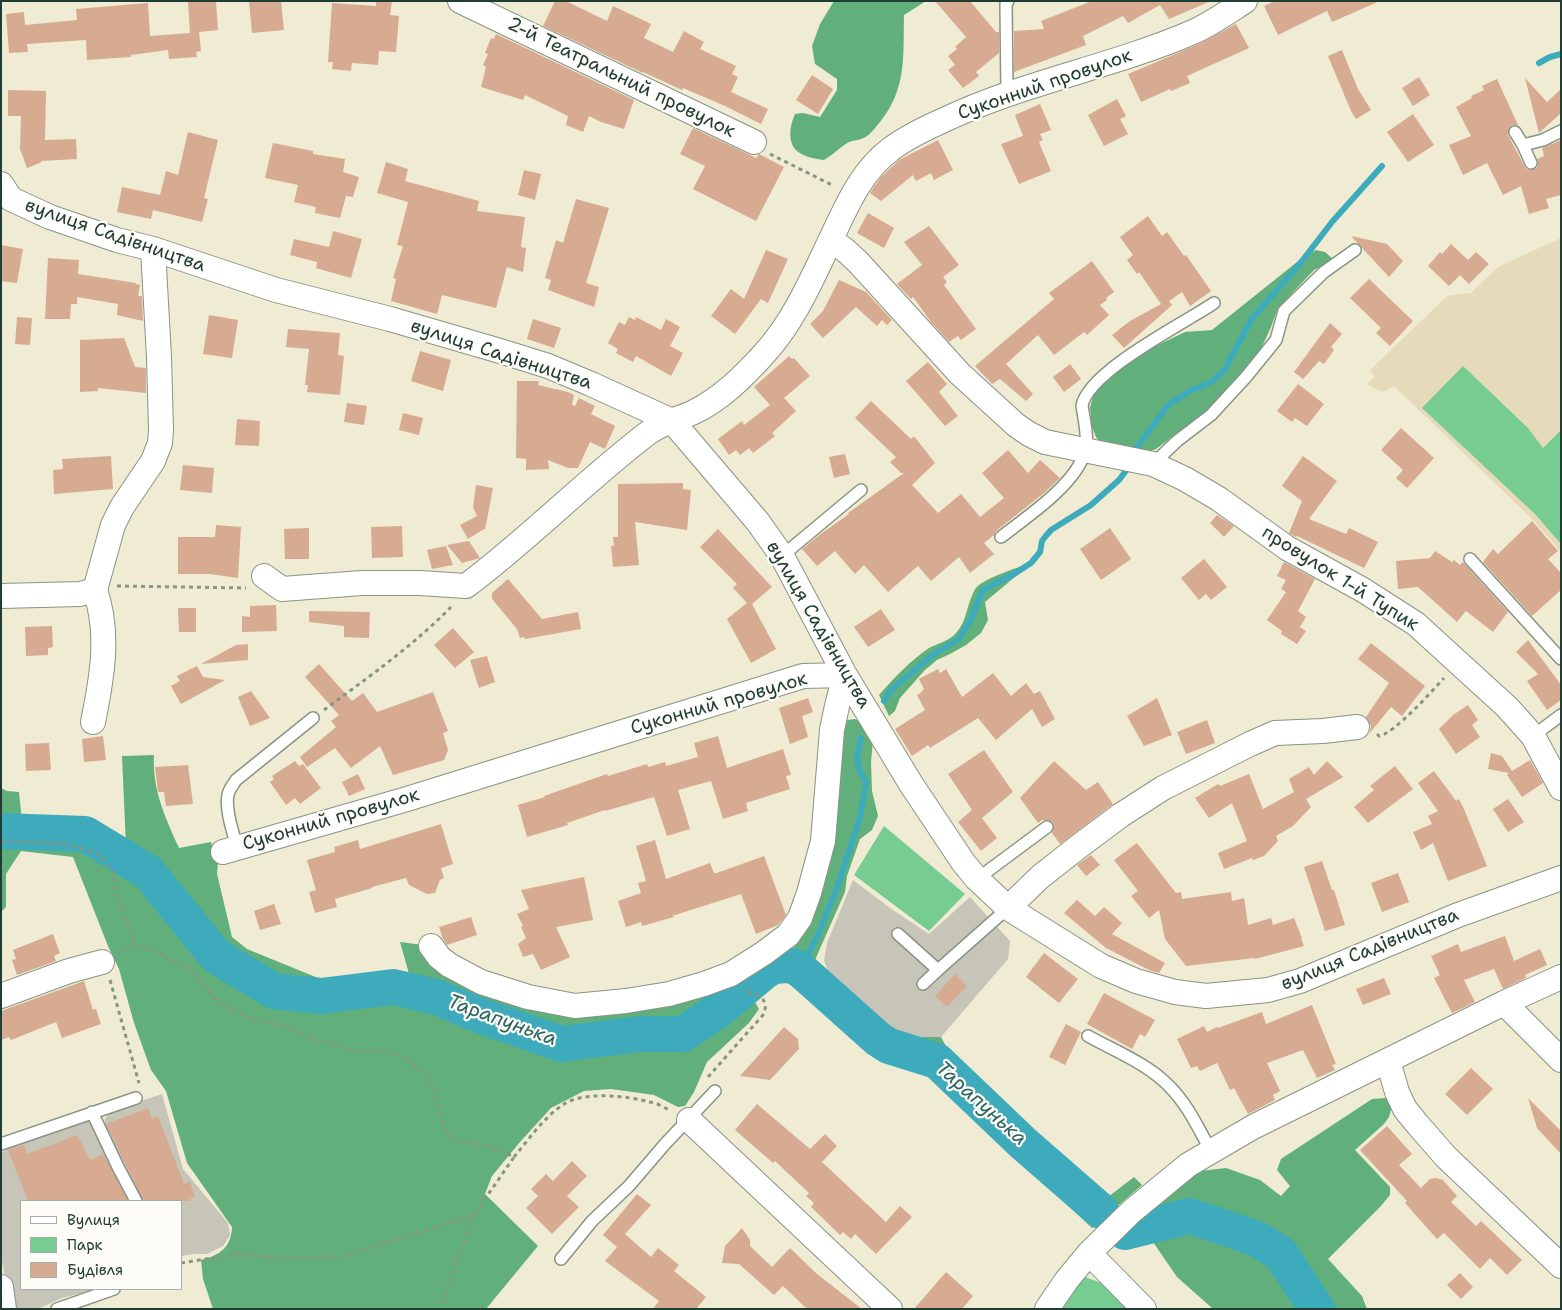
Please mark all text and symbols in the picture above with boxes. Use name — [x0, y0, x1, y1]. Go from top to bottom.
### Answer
street label: 2-й Театральний провулок — [503, 13, 739, 143]
street label: Суконний провулок — [955, 44, 1135, 126]
street label: вулиця Садівництва — [22, 194, 208, 278]
street label: вулиця Садівництва — [407, 315, 595, 395]
street label: провулок 1-й Тупик — [1257, 521, 1423, 637]
street label: вулиця Садівництва — [761, 537, 875, 713]
street label: Суконний провулок — [628, 668, 810, 740]
street label: Суконний провулок — [240, 784, 422, 856]
street label: вулиця Садівництва — [1278, 904, 1462, 996]
water label: Тарапунька — [444, 990, 560, 1052]
water label: Тарапунька — [930, 1057, 1032, 1151]
legend — [20, 1200, 182, 1290]
text: Вулиця — [67, 1210, 120, 1230]
text: Парк — [67, 1235, 103, 1255]
text: Будівля — [67, 1260, 123, 1280]

